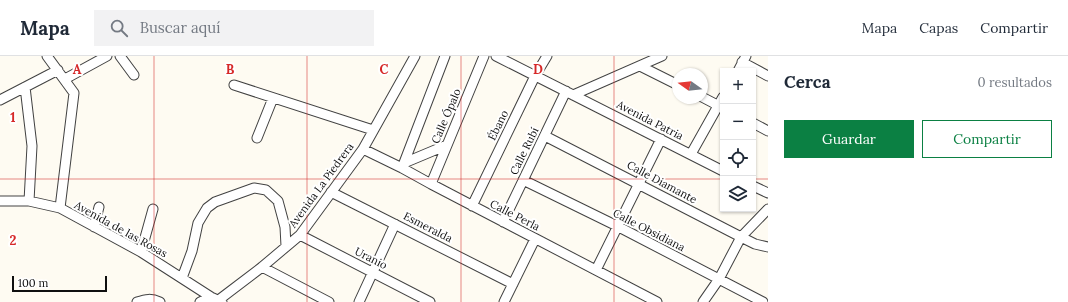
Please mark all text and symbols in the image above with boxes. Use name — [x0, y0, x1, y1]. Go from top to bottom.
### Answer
search box — [94, 10, 374, 46]
text: Mapa — [20, 16, 70, 40]
icon: search — [108, 17, 130, 39]
text: Buscar aquí — [140, 18, 220, 37]
text: Mapa — [862, 19, 897, 37]
text: Capas — [919, 19, 958, 37]
text: Compartir — [980, 19, 1048, 37]
text: A — [73, 61, 82, 78]
text: B — [226, 61, 235, 78]
text: C — [380, 61, 389, 78]
text: D — [533, 61, 543, 78]
north arrow — [672, 68, 708, 104]
map controls — [720, 68, 756, 212]
button: + — [720, 68, 756, 104]
text: Cerca — [784, 71, 831, 93]
text: 0 resultados — [977, 74, 1052, 91]
street label: Calle Ópalo — [428, 86, 464, 146]
street label: Avenida Patria — [613, 97, 686, 143]
button: − — [720, 104, 756, 140]
street label: Ébano — [485, 108, 511, 142]
text: 1 — [10, 109, 16, 126]
button: Guardar — [784, 120, 914, 158]
button: Compartir — [922, 120, 1052, 158]
street label: Calle Rubí — [506, 125, 542, 177]
street label: Avenida La Piedrera — [285, 140, 357, 231]
button: locate — [720, 140, 756, 176]
street label: Calle Diamante — [625, 158, 700, 206]
button: layers — [720, 176, 756, 212]
street label: Calle Perla — [488, 196, 543, 234]
street label: Avenida de las Rosas — [71, 197, 170, 260]
street label: Calle Obsidiana — [611, 206, 688, 254]
street label: Esmeralda — [401, 209, 455, 245]
text: 2 — [10, 232, 17, 249]
street label: Uranio — [352, 244, 390, 272]
scale bar — [12, 274, 107, 293]
text: 100 m — [18, 276, 48, 290]

